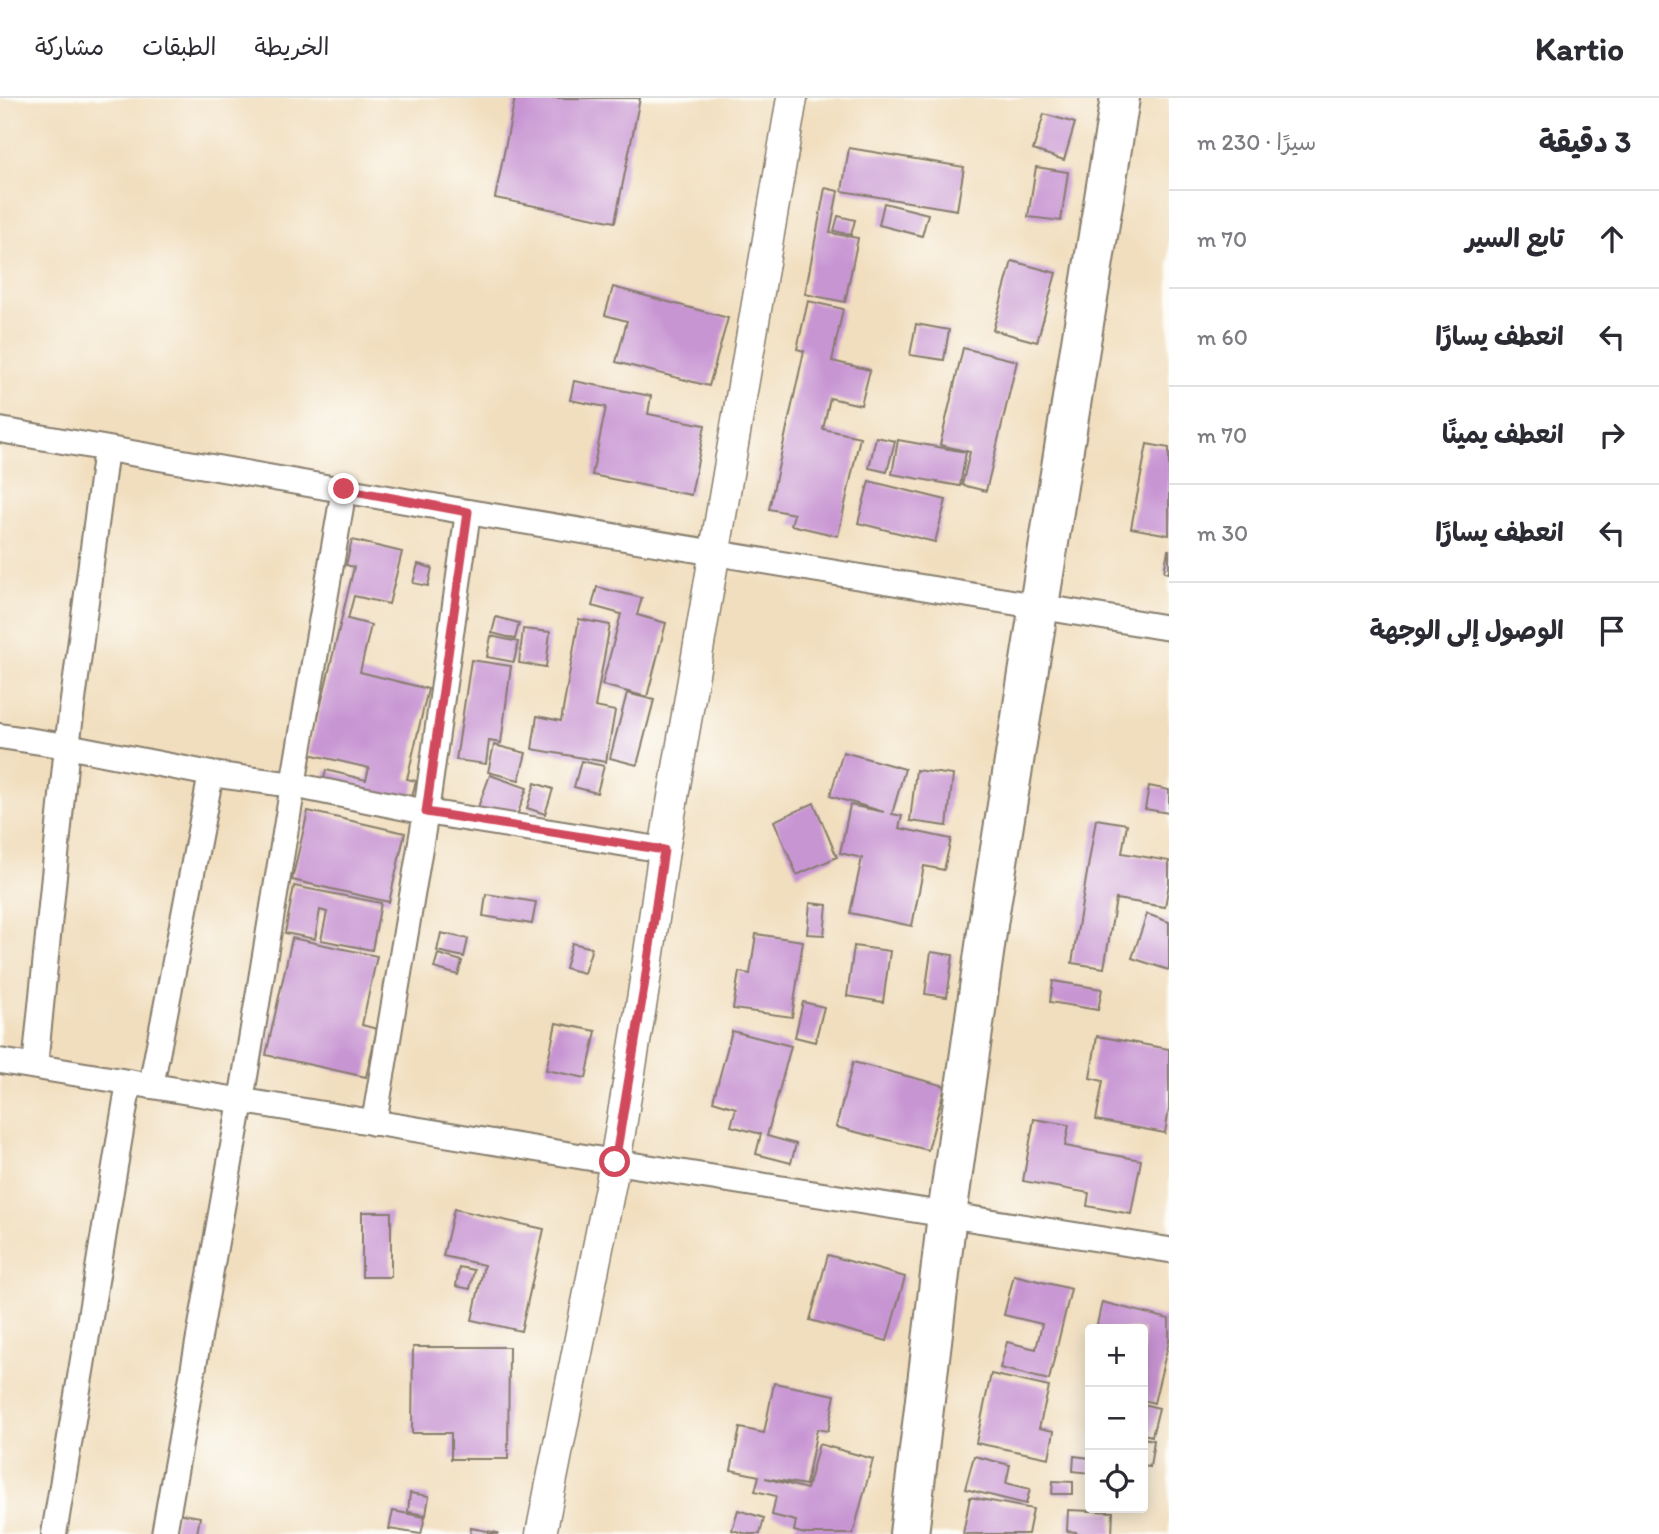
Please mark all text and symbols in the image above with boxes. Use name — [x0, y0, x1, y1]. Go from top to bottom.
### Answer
text: Kartio — [1535, 29, 1624, 68]
text: مشاركة — [35, 32, 104, 61]
text: الطبقات — [142, 32, 217, 61]
text: الخريطة — [255, 32, 329, 61]
text: 3 دقيقة — [1539, 123, 1631, 160]
text: سيرًا · 230 m — [1197, 128, 1316, 156]
icon: ahead — [1593, 220, 1631, 258]
text: تابع السير — [1466, 222, 1564, 254]
text: 70 m — [1197, 225, 1247, 253]
icon: left — [1593, 318, 1631, 356]
text: انعطف يسارًا — [1435, 320, 1564, 352]
text: 60 m — [1197, 323, 1248, 351]
icon: right — [1593, 416, 1631, 454]
text: انعطف يمينًا — [1442, 418, 1564, 450]
text: 70 m — [1197, 421, 1247, 449]
route end — [328, 473, 359, 504]
icon: left — [1593, 514, 1631, 552]
text: انعطف يسارًا — [1435, 516, 1564, 548]
text: 30 m — [1197, 519, 1248, 547]
icon: arrive — [1593, 612, 1631, 650]
text: الوصول إلى الوجهة — [1370, 614, 1564, 646]
route start — [599, 1146, 630, 1177]
map controls — [1085, 1324, 1148, 1513]
button: + — [1085, 1324, 1148, 1387]
button: − — [1085, 1387, 1148, 1450]
button: locate — [1085, 1450, 1148, 1513]

